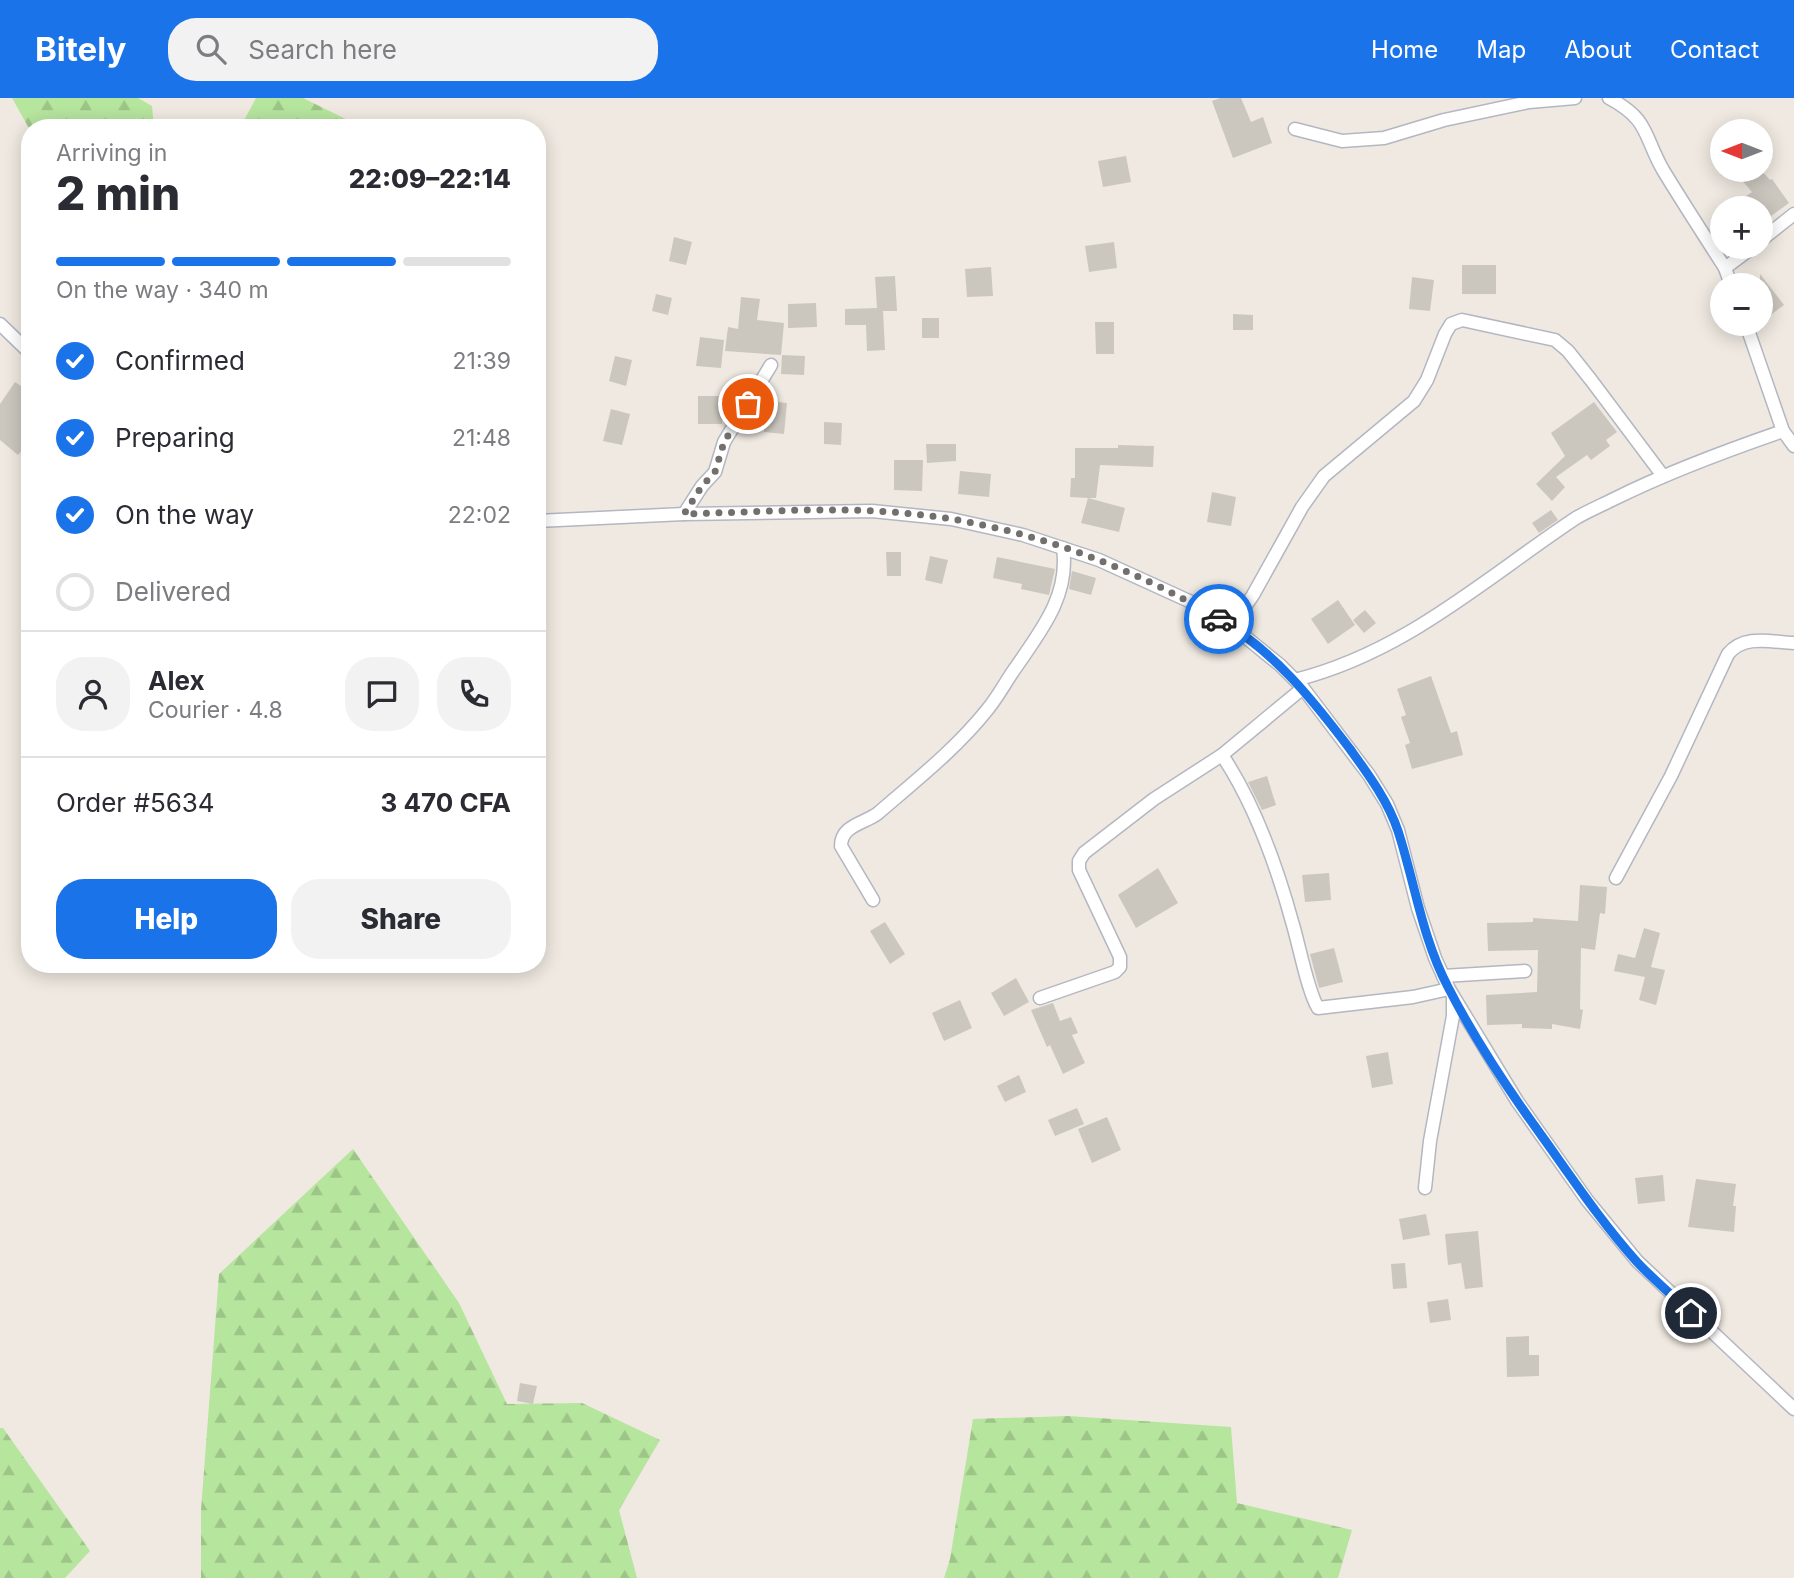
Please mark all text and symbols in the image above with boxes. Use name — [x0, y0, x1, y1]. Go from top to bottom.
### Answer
search box — [168, 18, 658, 81]
text: Bitely — [35, 29, 126, 69]
icon: search — [192, 30, 230, 68]
text: Search here — [248, 34, 397, 65]
text: Home — [1371, 35, 1438, 64]
text: Map — [1476, 35, 1526, 64]
text: About — [1564, 35, 1632, 64]
text: Contact — [1670, 35, 1759, 64]
north arrow — [1710, 119, 1773, 182]
map controls — [1710, 119, 1773, 336]
text: Arriving in — [56, 139, 167, 167]
text: 22:09–22:14 — [349, 163, 511, 194]
text: 2 min — [56, 165, 180, 221]
button: + — [1710, 196, 1773, 259]
button: − — [1710, 273, 1773, 336]
text: On the way · 340 m — [56, 276, 269, 304]
icon: check — [56, 342, 94, 380]
text: Confirmed — [115, 345, 245, 376]
text: 21:39 — [453, 347, 511, 375]
pin — [718, 374, 778, 434]
icon: bag — [729, 385, 767, 423]
icon: check — [56, 419, 94, 457]
text: Preparing — [115, 422, 235, 453]
text: 21:48 — [452, 424, 511, 452]
icon: check — [56, 496, 94, 534]
text: On the way — [115, 499, 254, 530]
text: 22:02 — [448, 501, 511, 529]
text: Delivered — [115, 576, 231, 607]
courier — [1184, 584, 1254, 654]
icon: car — [1200, 600, 1238, 638]
button: person — [56, 657, 130, 731]
button: chat — [345, 657, 419, 731]
button: phone — [437, 657, 511, 731]
text: Alex — [148, 665, 205, 696]
text: Courier · 4.8 — [148, 696, 283, 724]
text: Order #5634 — [56, 787, 215, 818]
text: 3 470 CFA — [381, 787, 511, 818]
button: Help — [56, 879, 277, 959]
button: Share — [291, 879, 511, 959]
pin — [1661, 1283, 1721, 1343]
icon: home — [1672, 1294, 1710, 1332]

